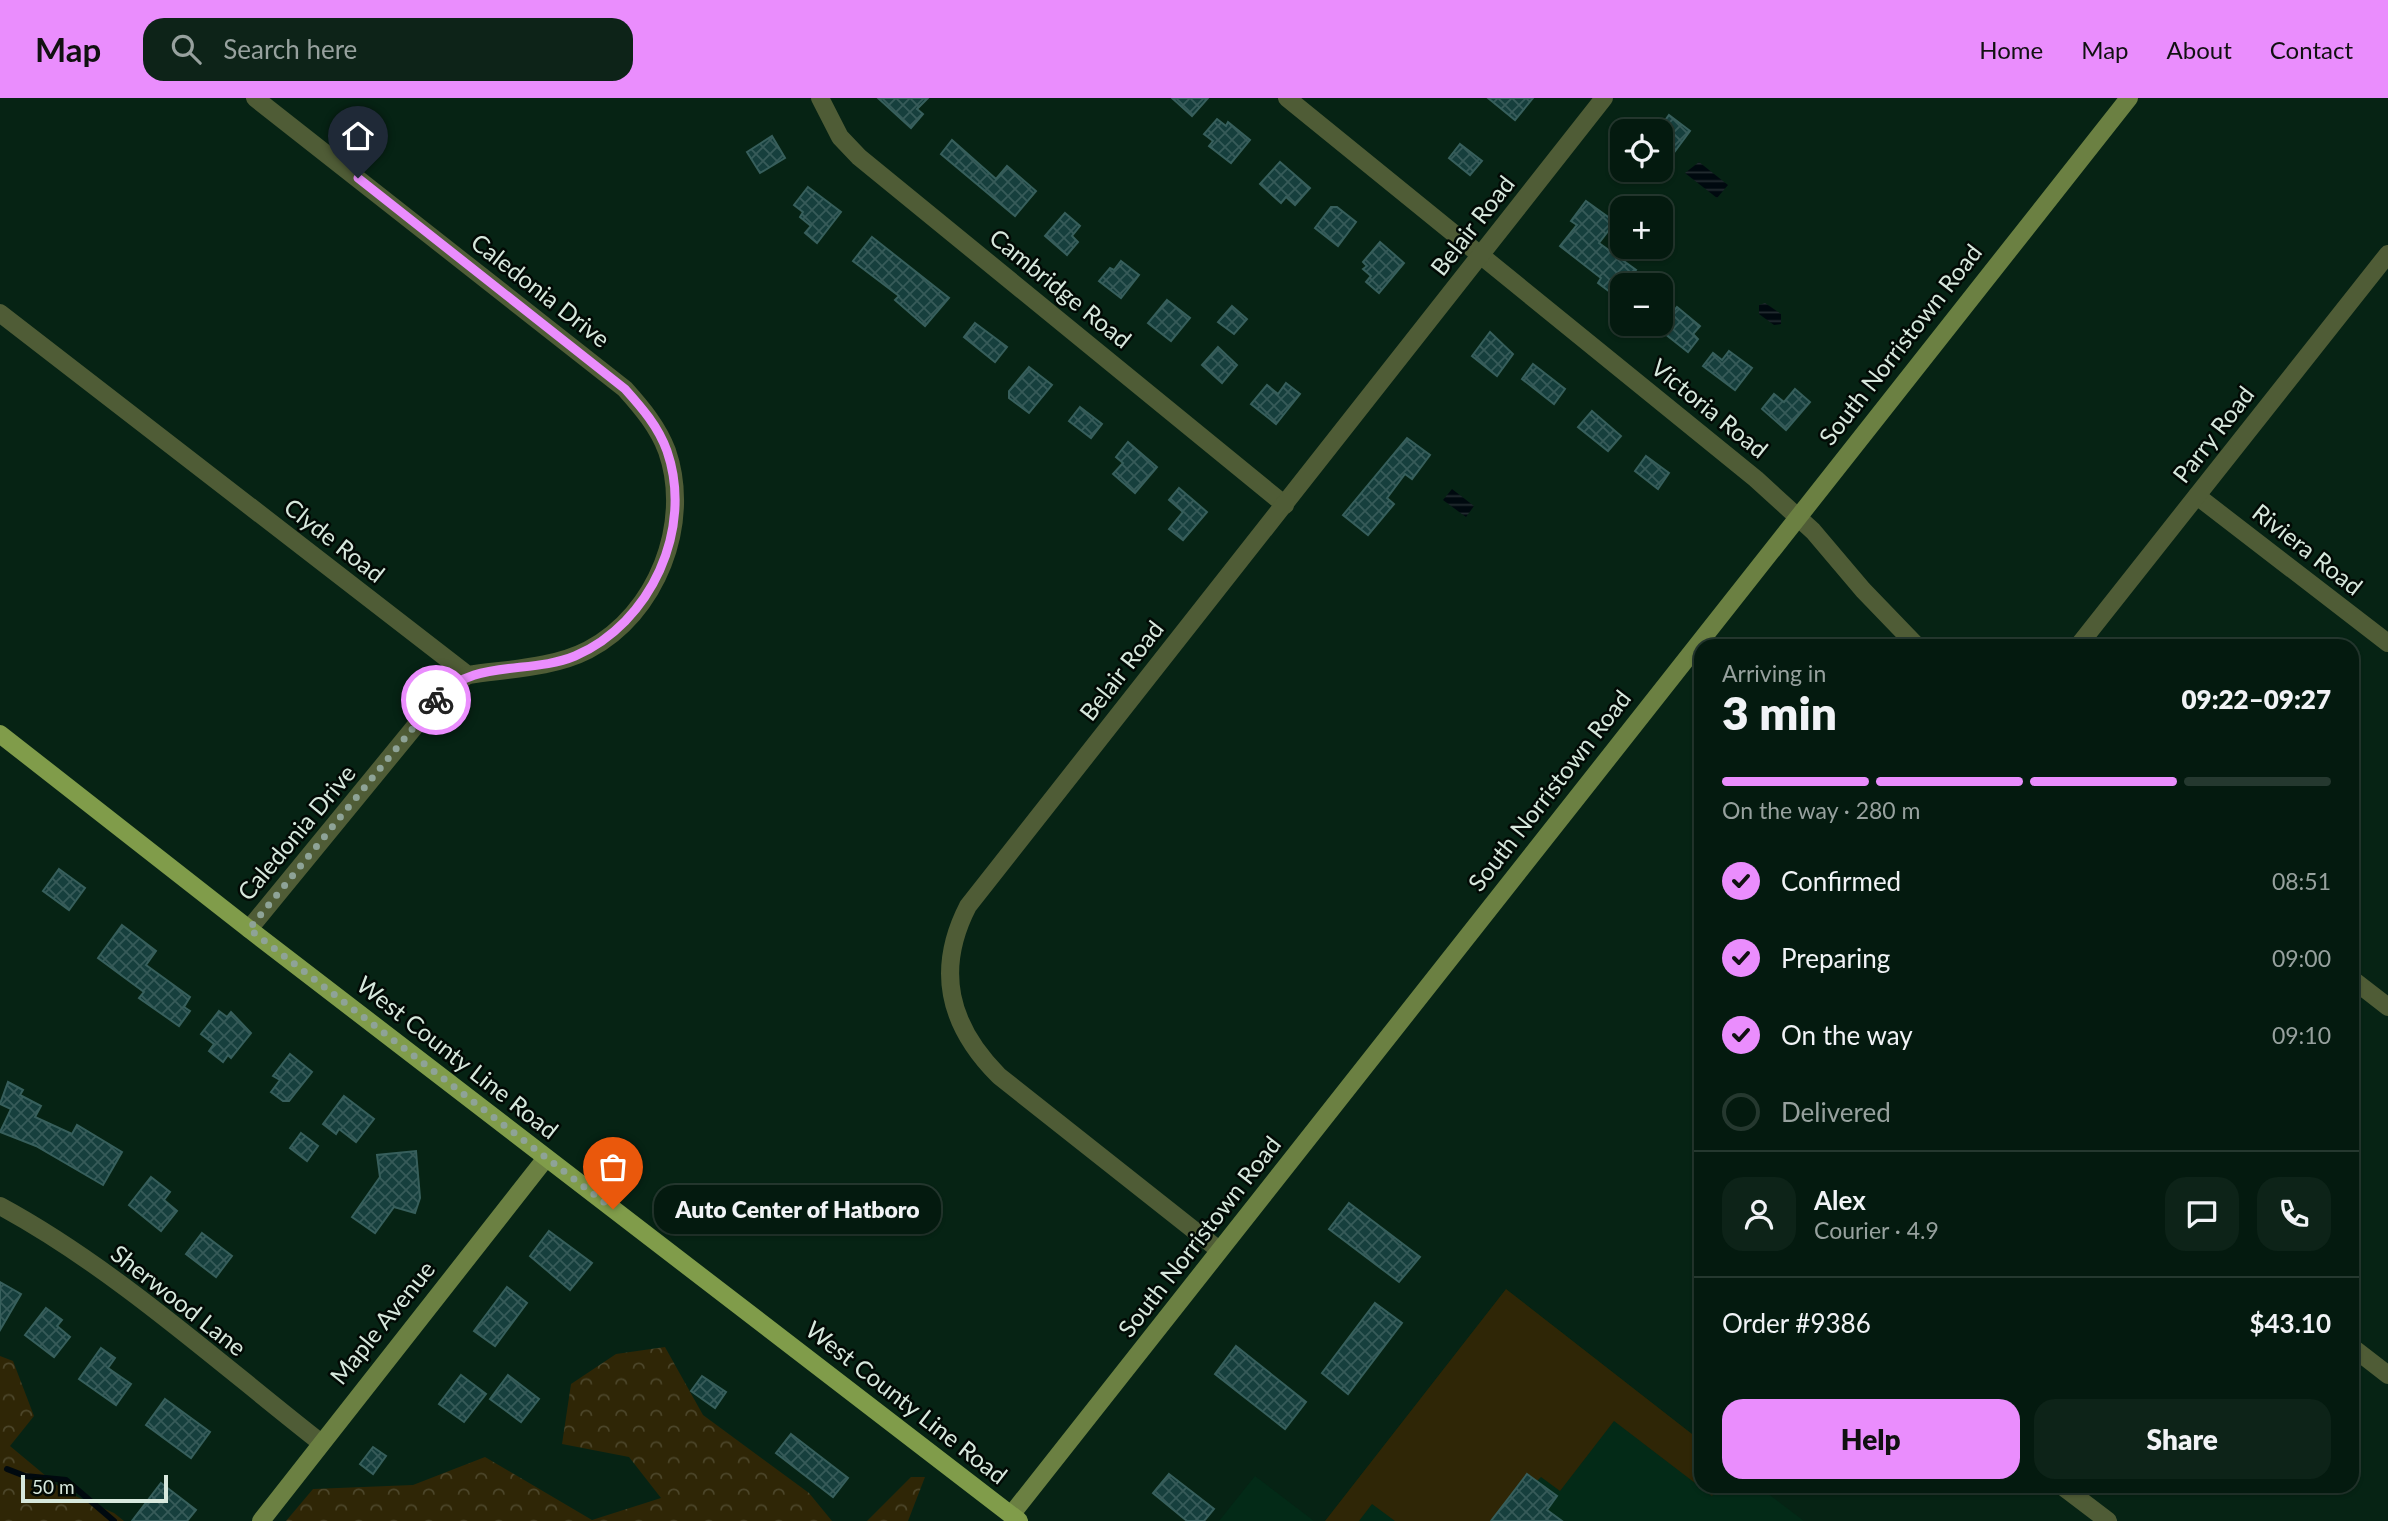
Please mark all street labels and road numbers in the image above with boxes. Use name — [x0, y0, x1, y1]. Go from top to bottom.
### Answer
street label: Belair Road — [1424, 169, 1520, 281]
street label: Cambridge Road — [984, 222, 1137, 354]
street label: Caledonia Drive — [466, 227, 616, 353]
street label: South Norristown Road — [1812, 238, 1987, 450]
street label: Victoria Road — [1646, 352, 1774, 464]
street label: Parry Road — [2166, 380, 2260, 488]
street label: Clyde Road — [279, 492, 391, 588]
street label: Riviera Road — [2247, 497, 2369, 601]
street label: Belair Road — [1073, 614, 1169, 726]
street label: South Norristown Road — [1461, 684, 1636, 896]
street label: Caledonia Drive — [231, 758, 361, 906]
street label: West County Line Road — [352, 969, 564, 1144]
street label: South Norristown Road — [1111, 1130, 1286, 1342]
street label: Sherwood Lane — [106, 1238, 252, 1362]
street label: Maple Avenue — [323, 1254, 440, 1390]
street label: West County Line Road — [801, 1314, 1013, 1489]

